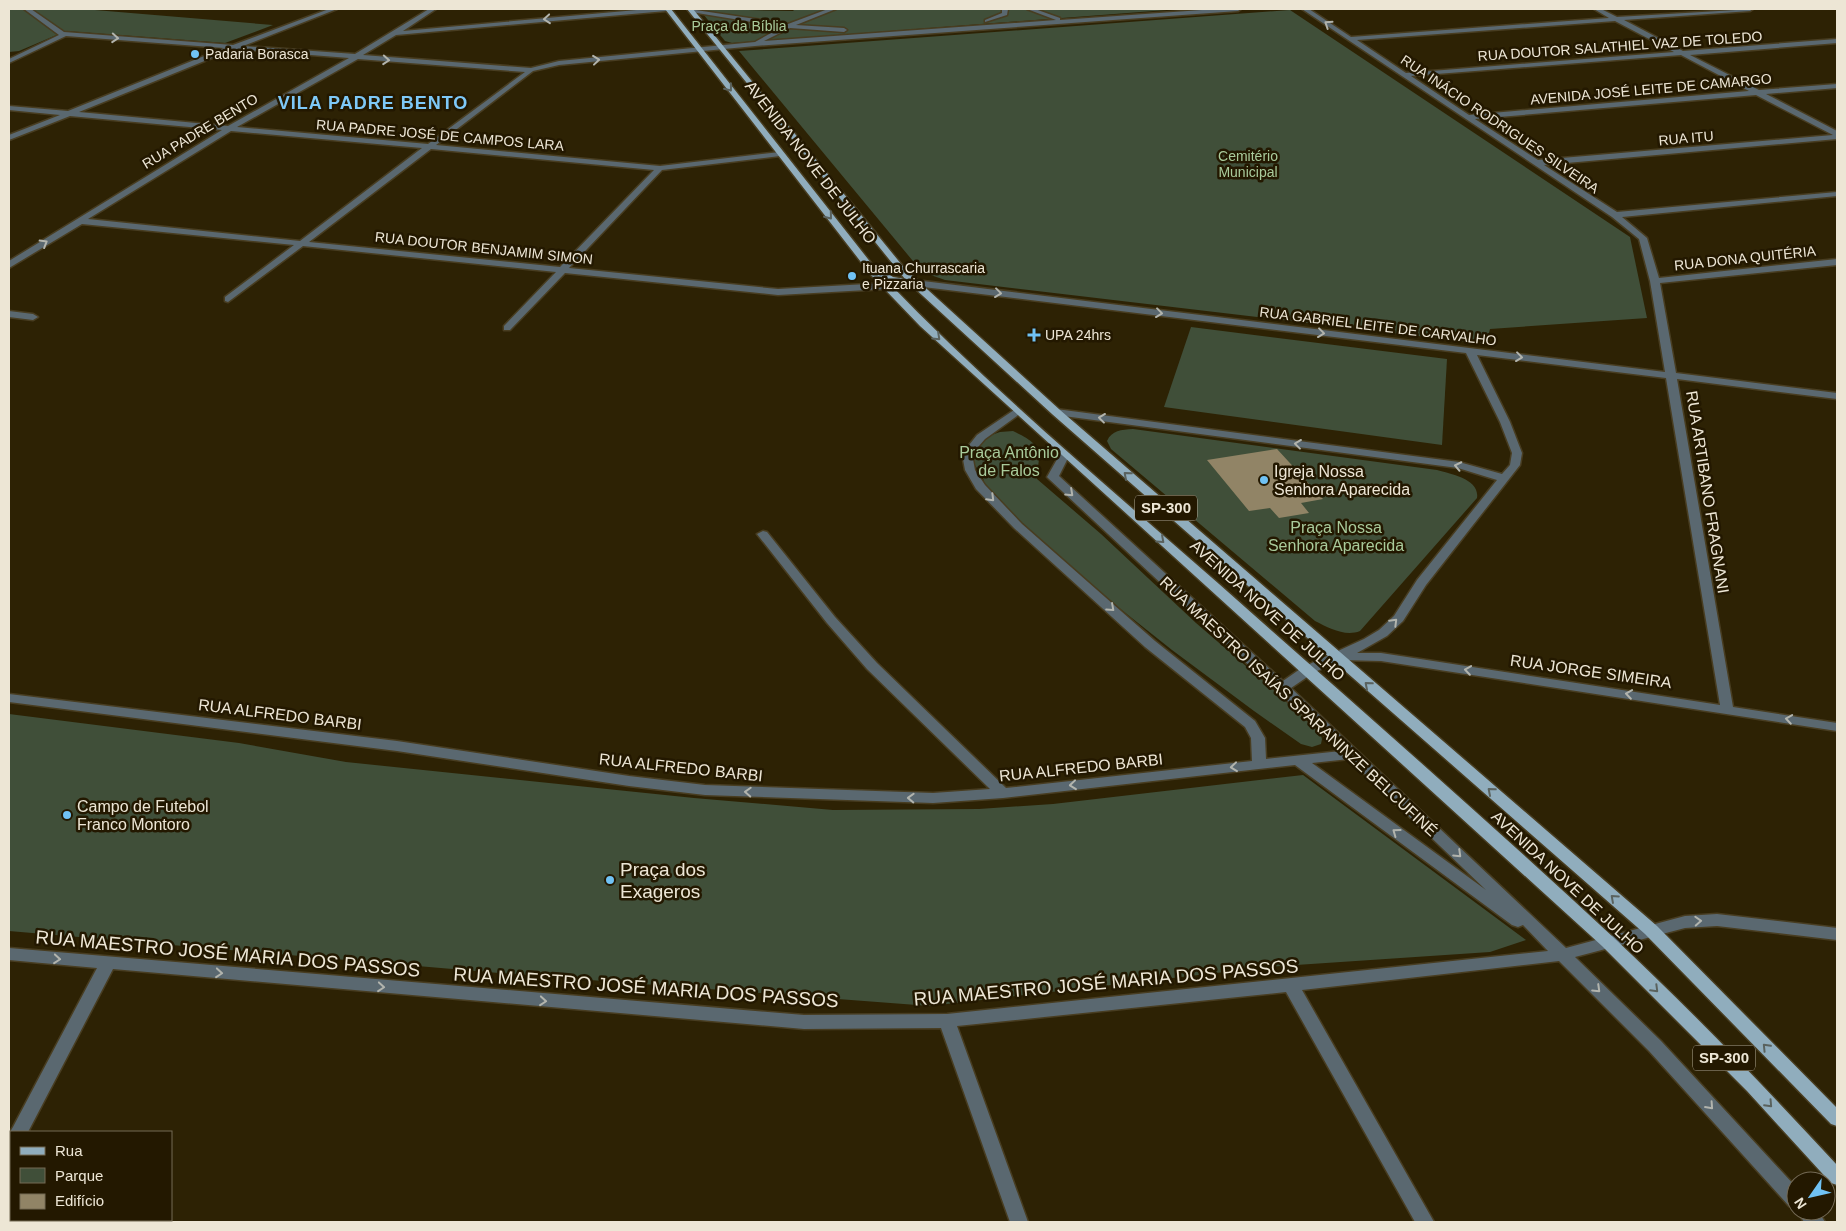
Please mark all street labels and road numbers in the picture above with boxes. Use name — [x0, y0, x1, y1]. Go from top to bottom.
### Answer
street label: RUA DOUTOR SALATHIEL VAZ DE TOLEDO — [1477, 28, 1763, 64]
street label: RUA INÁCIO RODRIGUES SILVEIRA — [1398, 52, 1603, 197]
street label: AVENIDA JOSÉ LEITE DE CAMARGO — [1530, 70, 1773, 108]
street label: AVENIDA NOVE DE JULHO — [742, 78, 879, 247]
street label: RUA PADRE BENTO — [139, 90, 261, 172]
street label: RUA PADRE JOSÉ DE CAMPOS LARA — [315, 116, 565, 154]
street label: RUA ITU — [1658, 128, 1714, 148]
street label: RUA DOUTOR BENJAMIM SIMON — [374, 229, 594, 267]
street label: RUA DONA QUITÉRIA — [1673, 243, 1817, 273]
street label: RUA GABRIEL LEITE DE CARVALHO — [1259, 304, 1497, 348]
street label: RUA ARTIBANO FRAGNANI — [1683, 389, 1732, 595]
road number: SP-300 — [1135, 496, 1197, 520]
street label: AVENIDA NOVE DE JULHO — [1187, 537, 1348, 684]
street label: RUA MAESTRO ISAÍAS SPARANINZE BELCUFINÉ — [1157, 572, 1441, 840]
street label: RUA JORGE SIMEIRA — [1509, 652, 1673, 691]
street label: RUA ALFREDO BARBI — [197, 696, 363, 733]
street label: RUA ALFREDO BARBI — [598, 750, 764, 785]
street label: RUA ALFREDO BARBI — [998, 750, 1164, 785]
street label: AVENIDA NOVE DE JULHO — [1488, 807, 1647, 957]
street label: RUA MAESTRO JOSÉ MARIA DOS PASSOS — [35, 926, 421, 981]
street label: RUA MAESTRO JOSÉ MARIA DOS PASSOS — [913, 955, 1299, 1010]
street label: RUA MAESTRO JOSÉ MARIA DOS PASSOS — [453, 964, 839, 1011]
road number: SP-300 — [1693, 1046, 1755, 1070]

